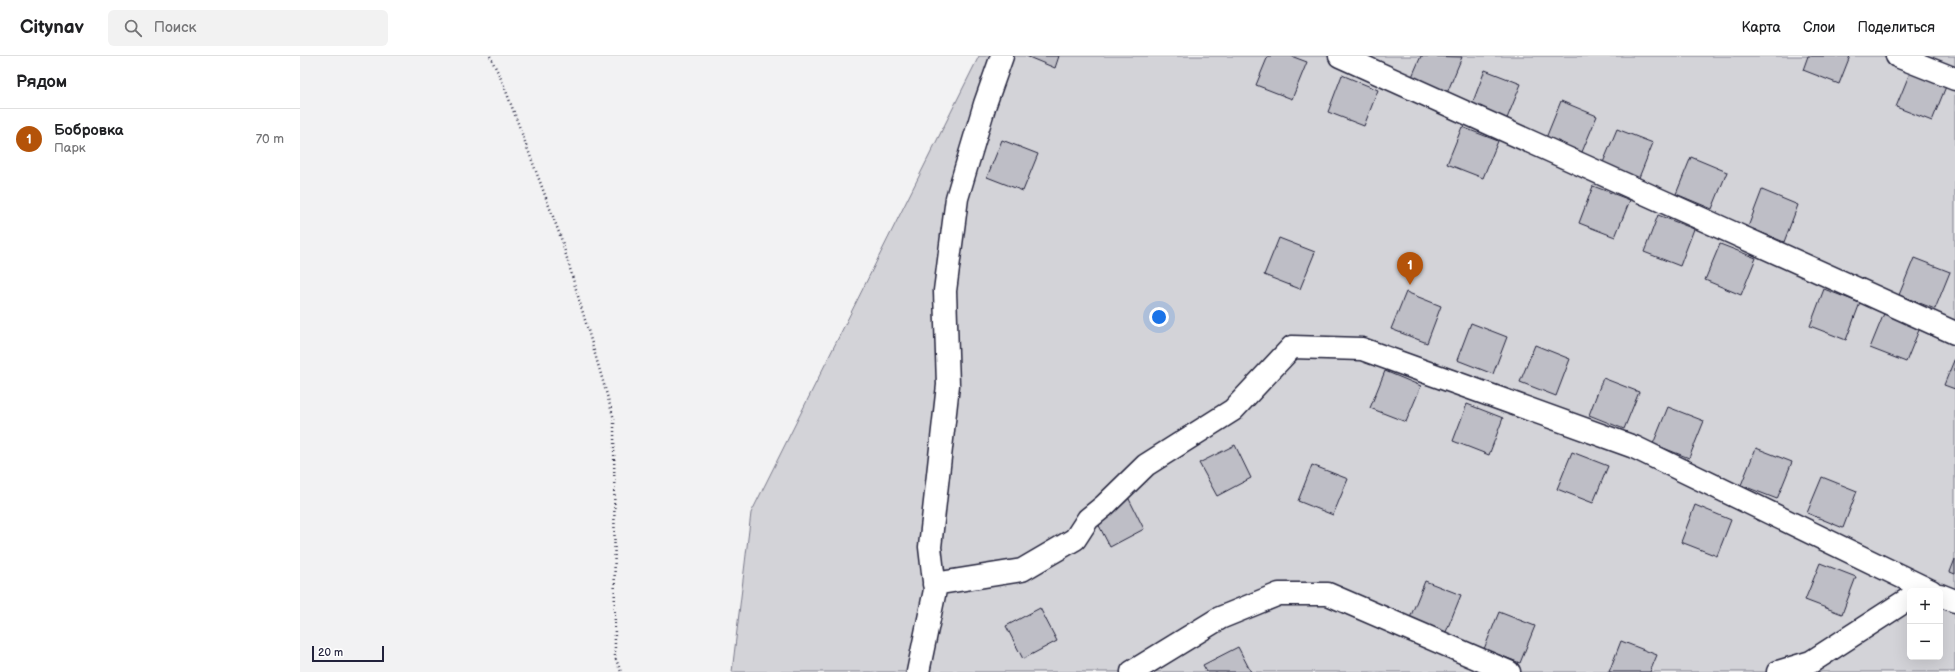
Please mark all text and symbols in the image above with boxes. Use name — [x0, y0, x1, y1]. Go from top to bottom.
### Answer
search box — [108, 10, 388, 46]
text: Citynav — [20, 16, 84, 39]
icon: search — [122, 17, 144, 39]
text: Поиск — [154, 18, 197, 37]
text: Карта — [1741, 19, 1781, 36]
text: Слои — [1803, 19, 1835, 36]
text: Поделиться — [1857, 19, 1935, 36]
text: Рядом — [16, 72, 67, 92]
text: Бобровка — [54, 121, 124, 140]
text: 1 — [26, 131, 32, 147]
text: 70 m — [256, 131, 284, 147]
text: Парк — [54, 140, 86, 156]
pin: 1 — [1397, 252, 1423, 285]
your location — [1149, 307, 1169, 327]
map controls — [1907, 588, 1943, 660]
button: + — [1907, 588, 1943, 624]
button: − — [1907, 624, 1943, 660]
scale bar — [312, 644, 384, 663]
text: 20 m — [318, 646, 343, 659]

